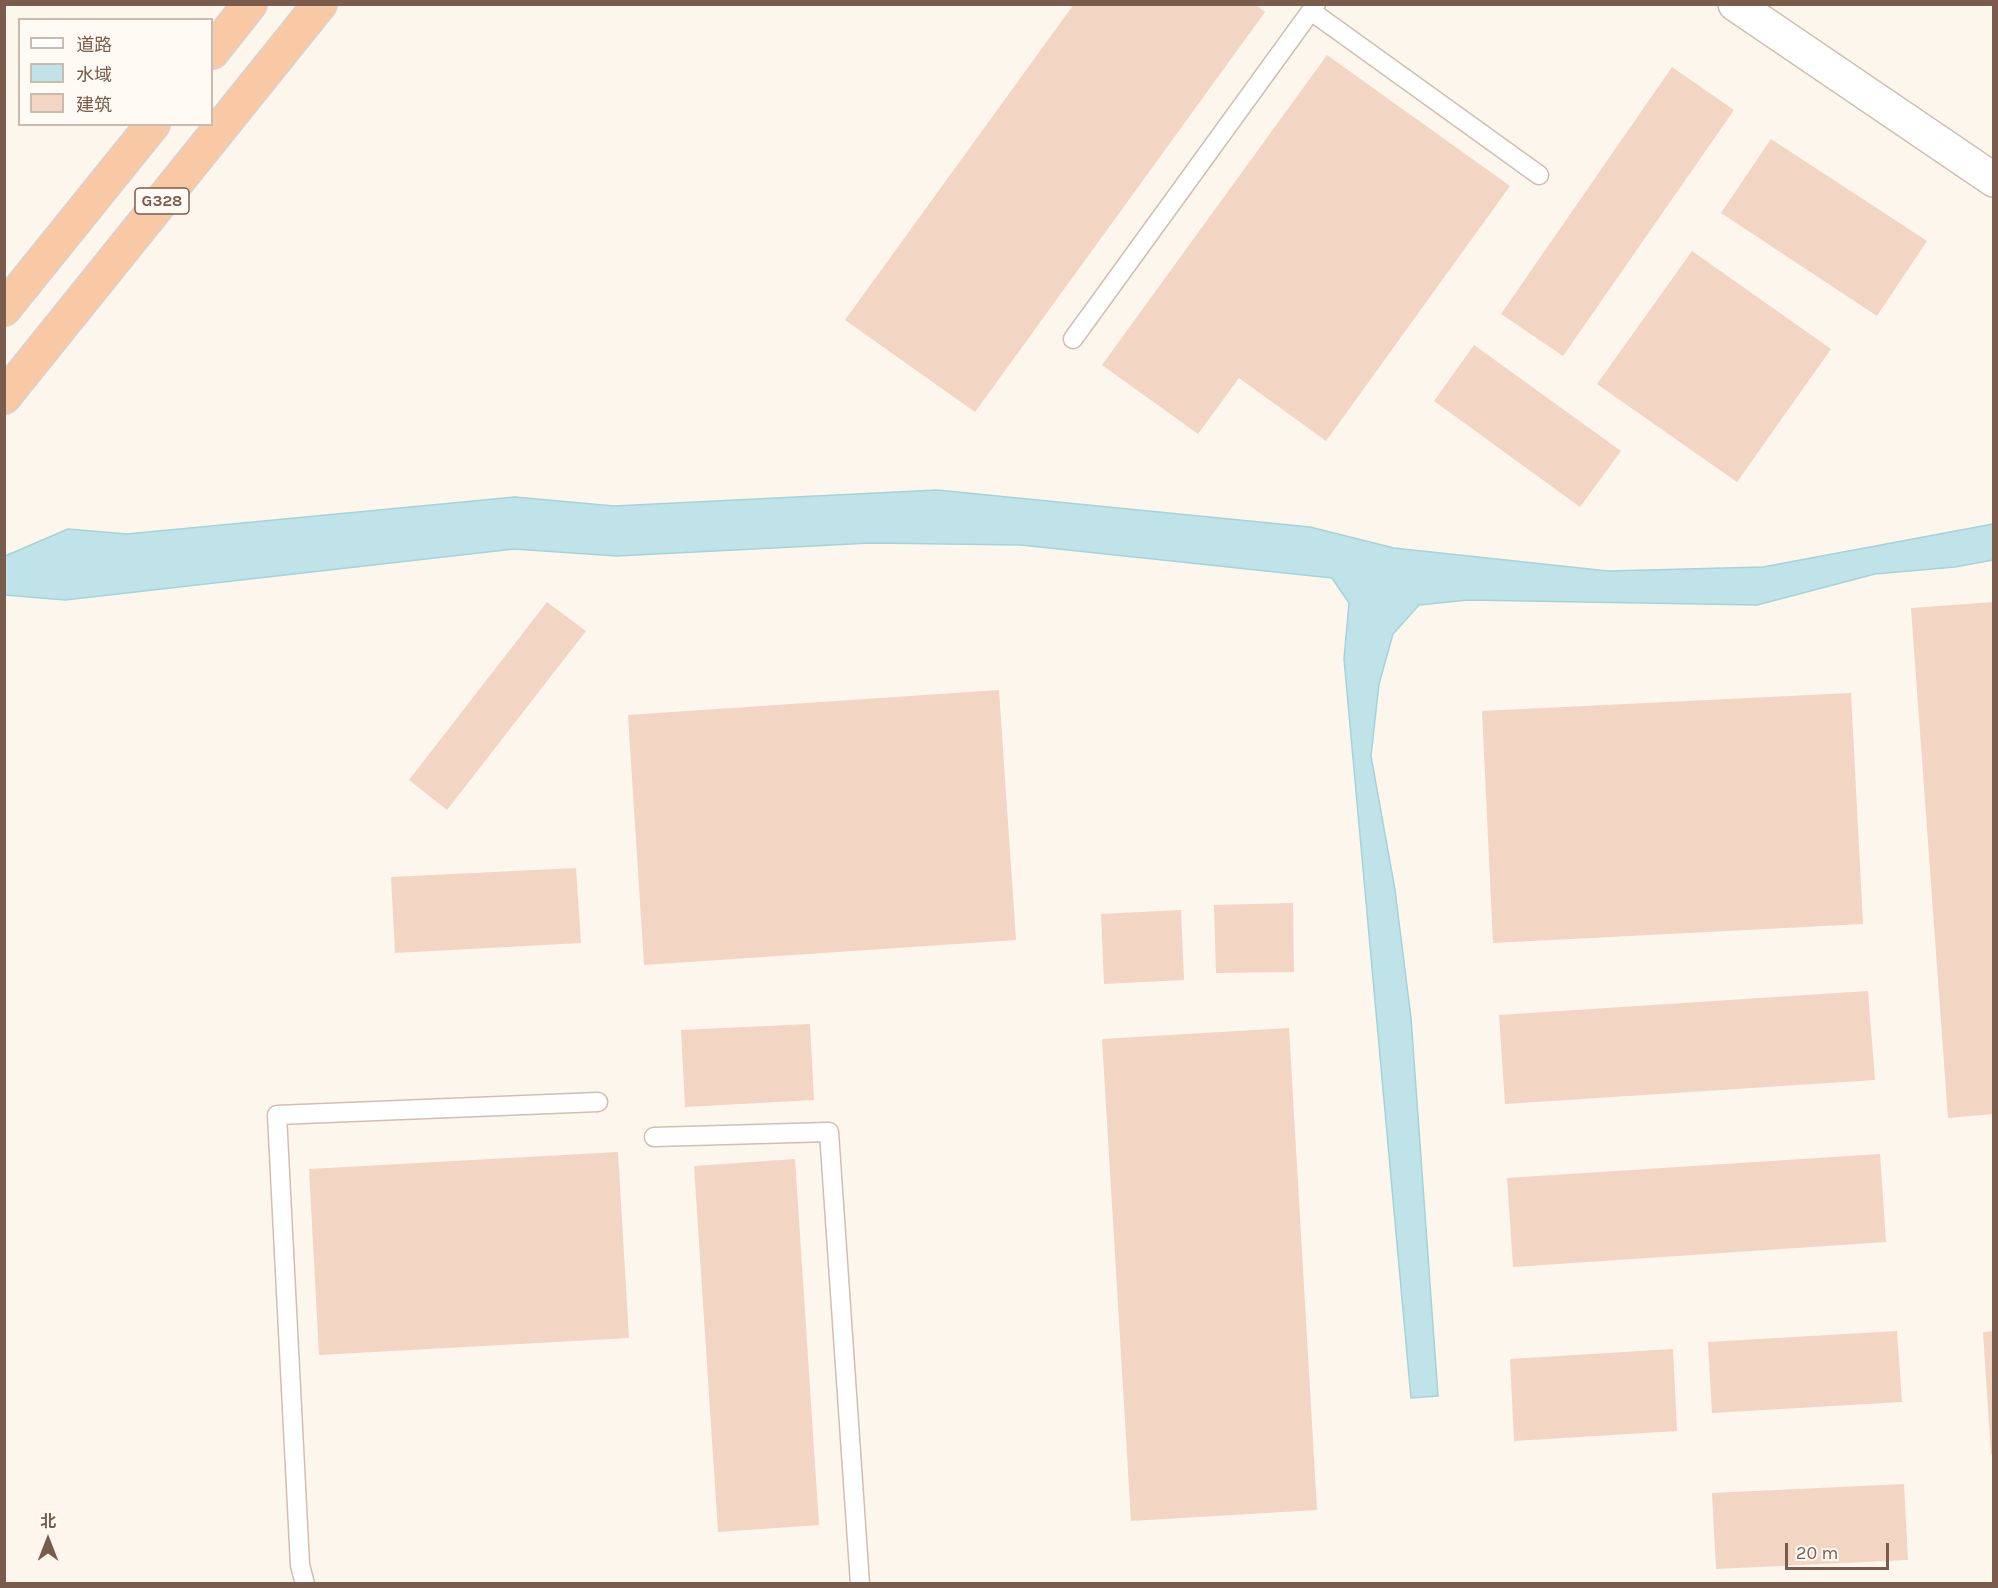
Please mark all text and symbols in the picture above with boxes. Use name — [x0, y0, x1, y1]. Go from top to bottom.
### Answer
legend — [18, 18, 213, 126]
text: 道路 — [76, 34, 112, 56]
text: 水域 — [76, 64, 112, 86]
text: 建筑 — [76, 94, 112, 116]
road number: G328 — [135, 188, 189, 214]
north arrow — [18, 1510, 78, 1570]
text: 北 — [40, 1512, 56, 1531]
scale bar — [1788, 1531, 1892, 1569]
text: 20 m — [1796, 1542, 1838, 1564]

